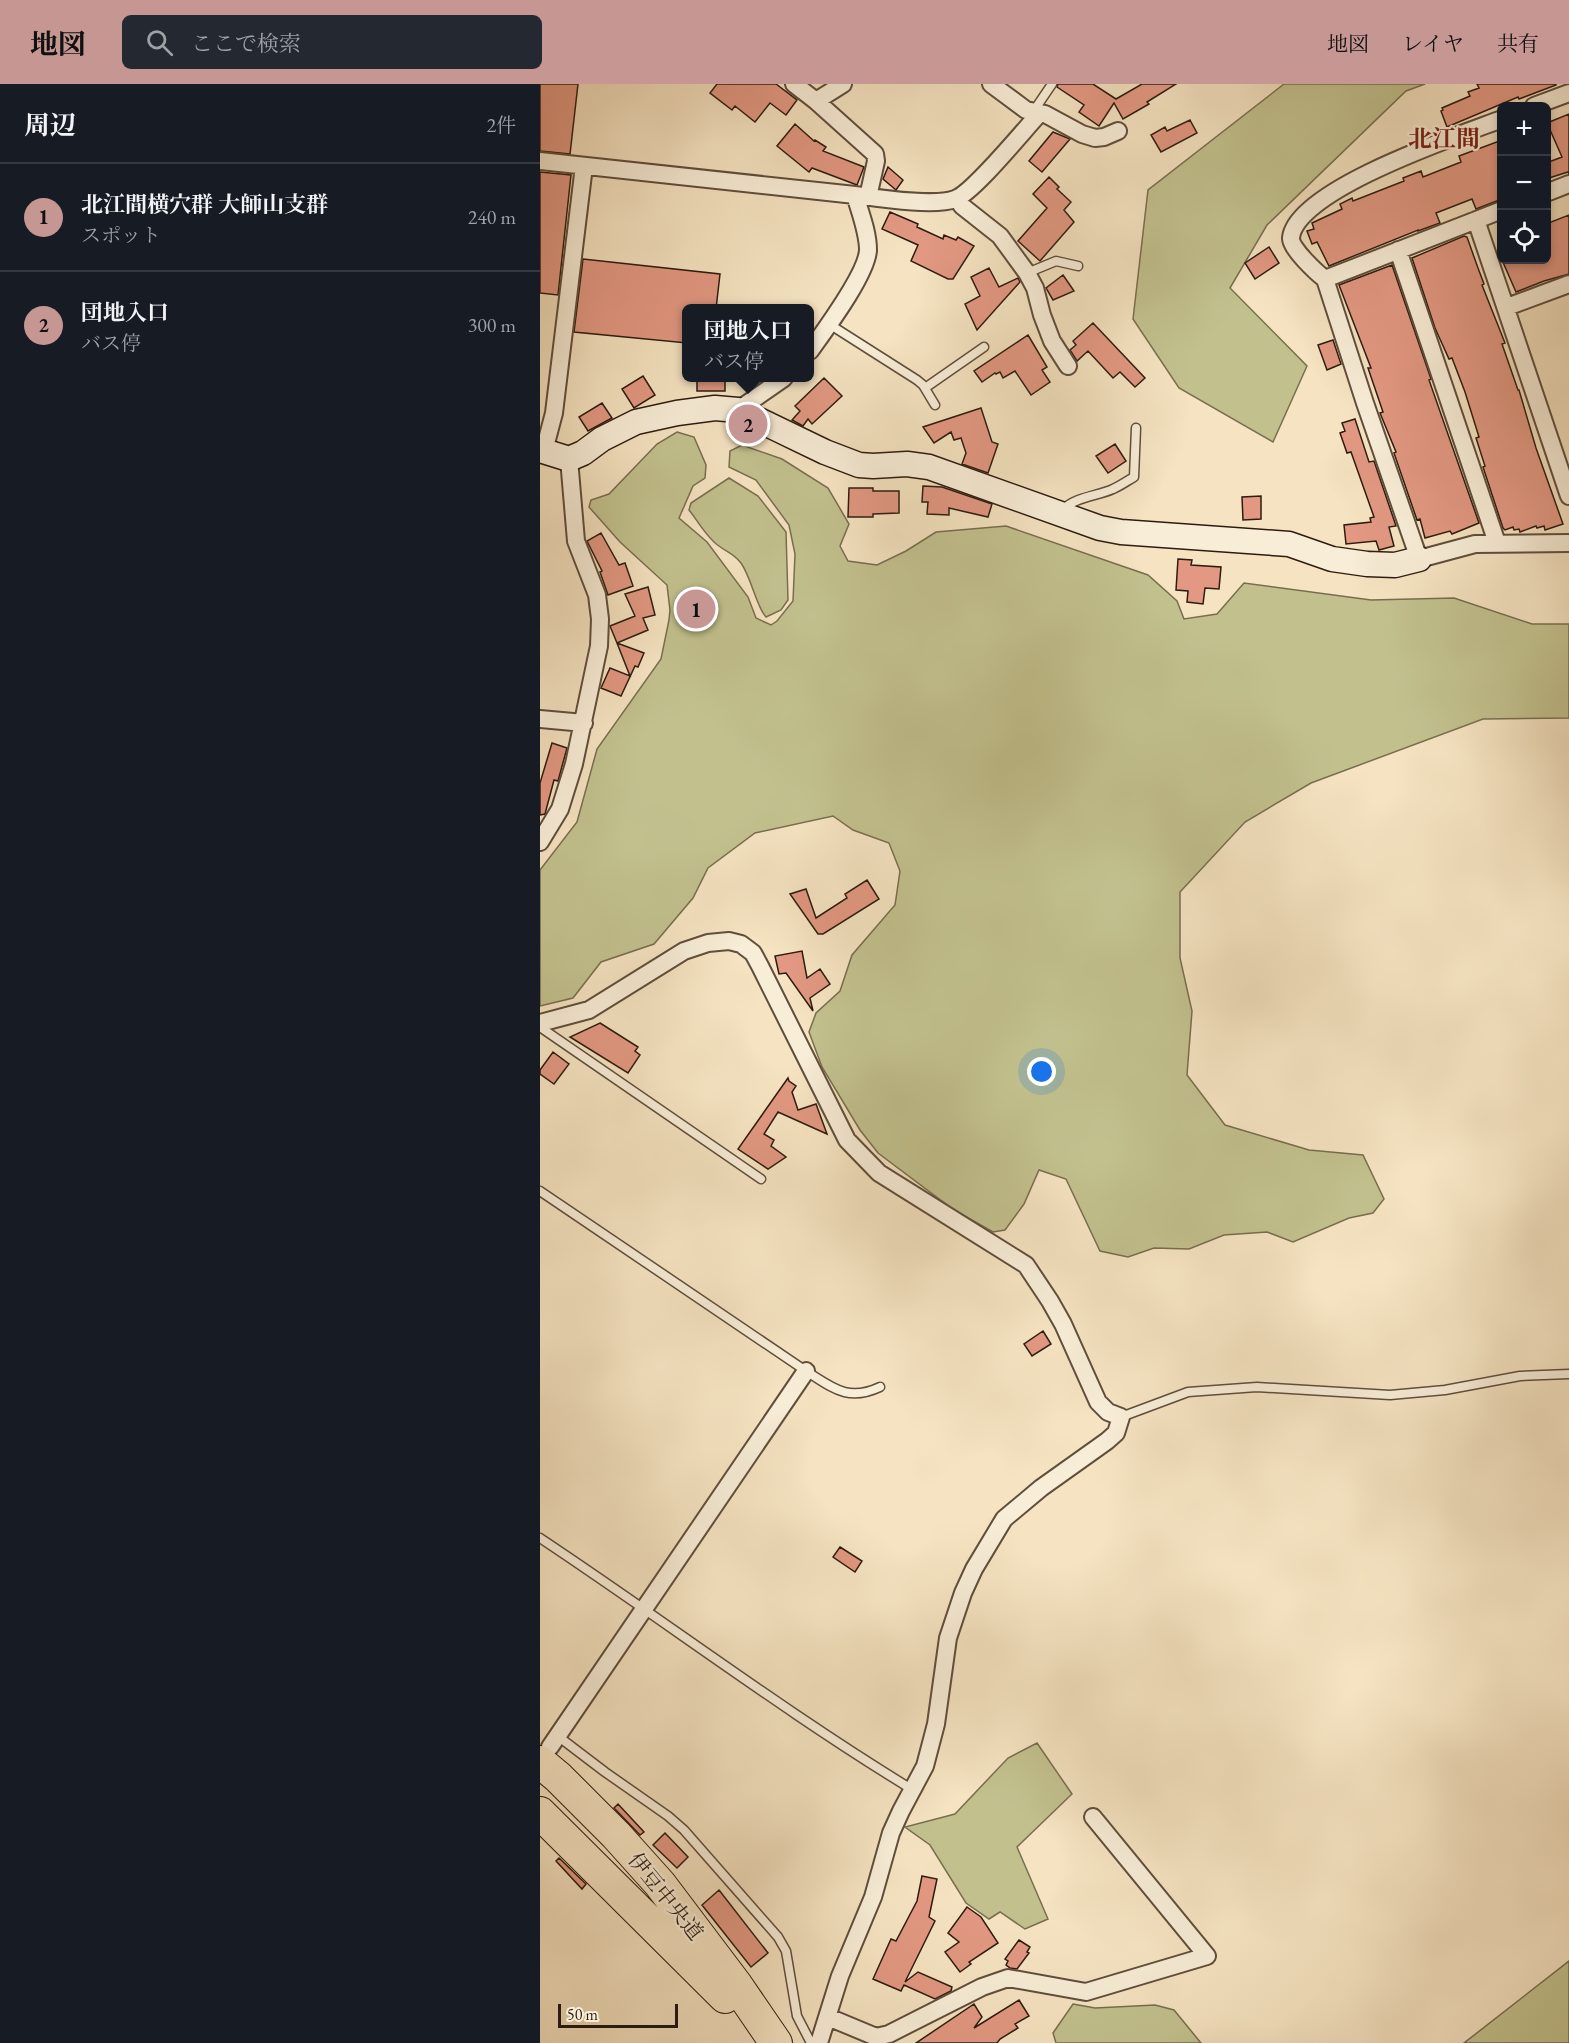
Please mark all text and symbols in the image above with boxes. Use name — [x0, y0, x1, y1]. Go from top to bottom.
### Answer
search box — [122, 15, 542, 69]
text: 地図 — [30, 26, 86, 62]
icon: search — [143, 26, 176, 59]
text: ここで検索 — [191, 29, 301, 58]
text: 地図 — [1327, 30, 1369, 57]
text: レイヤ — [1402, 30, 1464, 57]
text: 共有 — [1497, 30, 1539, 57]
map controls — [1497, 102, 1551, 264]
button: + — [1497, 102, 1551, 156]
text: 周辺 — [24, 108, 76, 142]
text: 2件 — [486, 112, 516, 138]
district label: 北江間 — [1408, 123, 1480, 154]
button: − — [1497, 156, 1551, 210]
text: 北江間横穴群 大師山支群 — [81, 190, 328, 219]
text: 1 — [38, 204, 49, 230]
text: 240 m — [468, 204, 516, 230]
button: locate — [1497, 210, 1551, 264]
text: スポット — [81, 222, 161, 248]
text: 団地入口 — [81, 298, 169, 327]
popup — [682, 304, 814, 382]
text: 2 — [38, 312, 49, 338]
text: 300 m — [468, 312, 516, 338]
text: 団地入口 — [704, 316, 792, 345]
text: バス停 — [81, 330, 141, 356]
text: バス停 — [704, 348, 764, 374]
pin: 2 — [728, 402, 768, 446]
pin: 1 — [676, 586, 716, 632]
your location — [1027, 1057, 1056, 1086]
street label: 伊豆中央道 — [622, 1847, 710, 1945]
scale bar — [558, 2001, 678, 2028]
text: 50 m — [567, 2004, 598, 2025]

